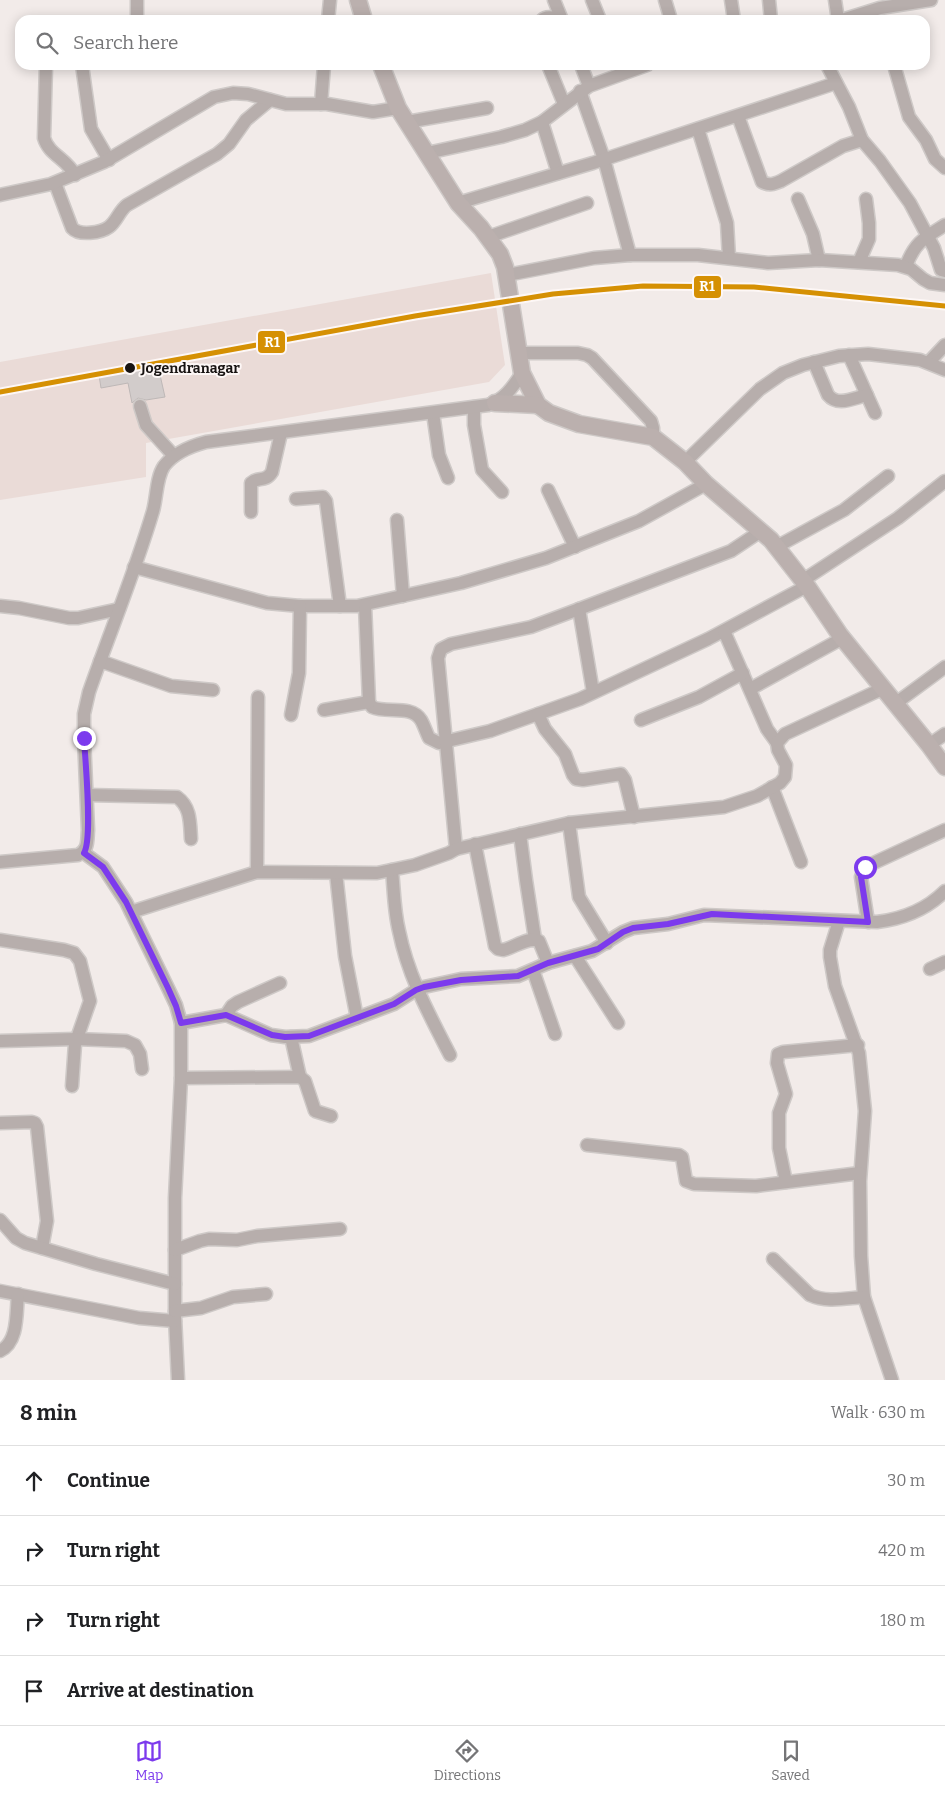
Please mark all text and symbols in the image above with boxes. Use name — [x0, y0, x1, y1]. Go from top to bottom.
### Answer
search box — [15, 15, 930, 70]
icon: search — [33, 29, 61, 57]
text: Search here — [73, 31, 178, 54]
line badge: R1 — [693, 275, 722, 299]
text: R1 — [699, 278, 715, 295]
line badge: R1 — [257, 330, 286, 354]
text: R1 — [264, 334, 280, 351]
place label: Jogendranagar — [140, 360, 240, 377]
marker: Jogendranagar — [123, 361, 137, 375]
route end — [73, 727, 96, 750]
route start — [854, 856, 877, 879]
text: 8 min — [20, 1400, 77, 1426]
text: Walk · 630 m — [831, 1403, 925, 1422]
icon: ahead — [20, 1467, 48, 1495]
text: Continue — [67, 1469, 150, 1492]
text: 30 m — [887, 1471, 925, 1490]
icon: right — [20, 1537, 48, 1565]
text: Turn right — [67, 1539, 160, 1562]
text: 420 m — [878, 1541, 925, 1560]
icon: right — [20, 1607, 48, 1635]
text: Turn right — [67, 1609, 160, 1632]
text: 180 m — [880, 1611, 925, 1630]
icon: arrive — [20, 1677, 48, 1705]
text: Arrive at destination — [67, 1679, 254, 1702]
tab: Map — [135, 1737, 163, 1784]
tab: Directions — [434, 1737, 501, 1784]
tab: Saved — [771, 1737, 810, 1784]

